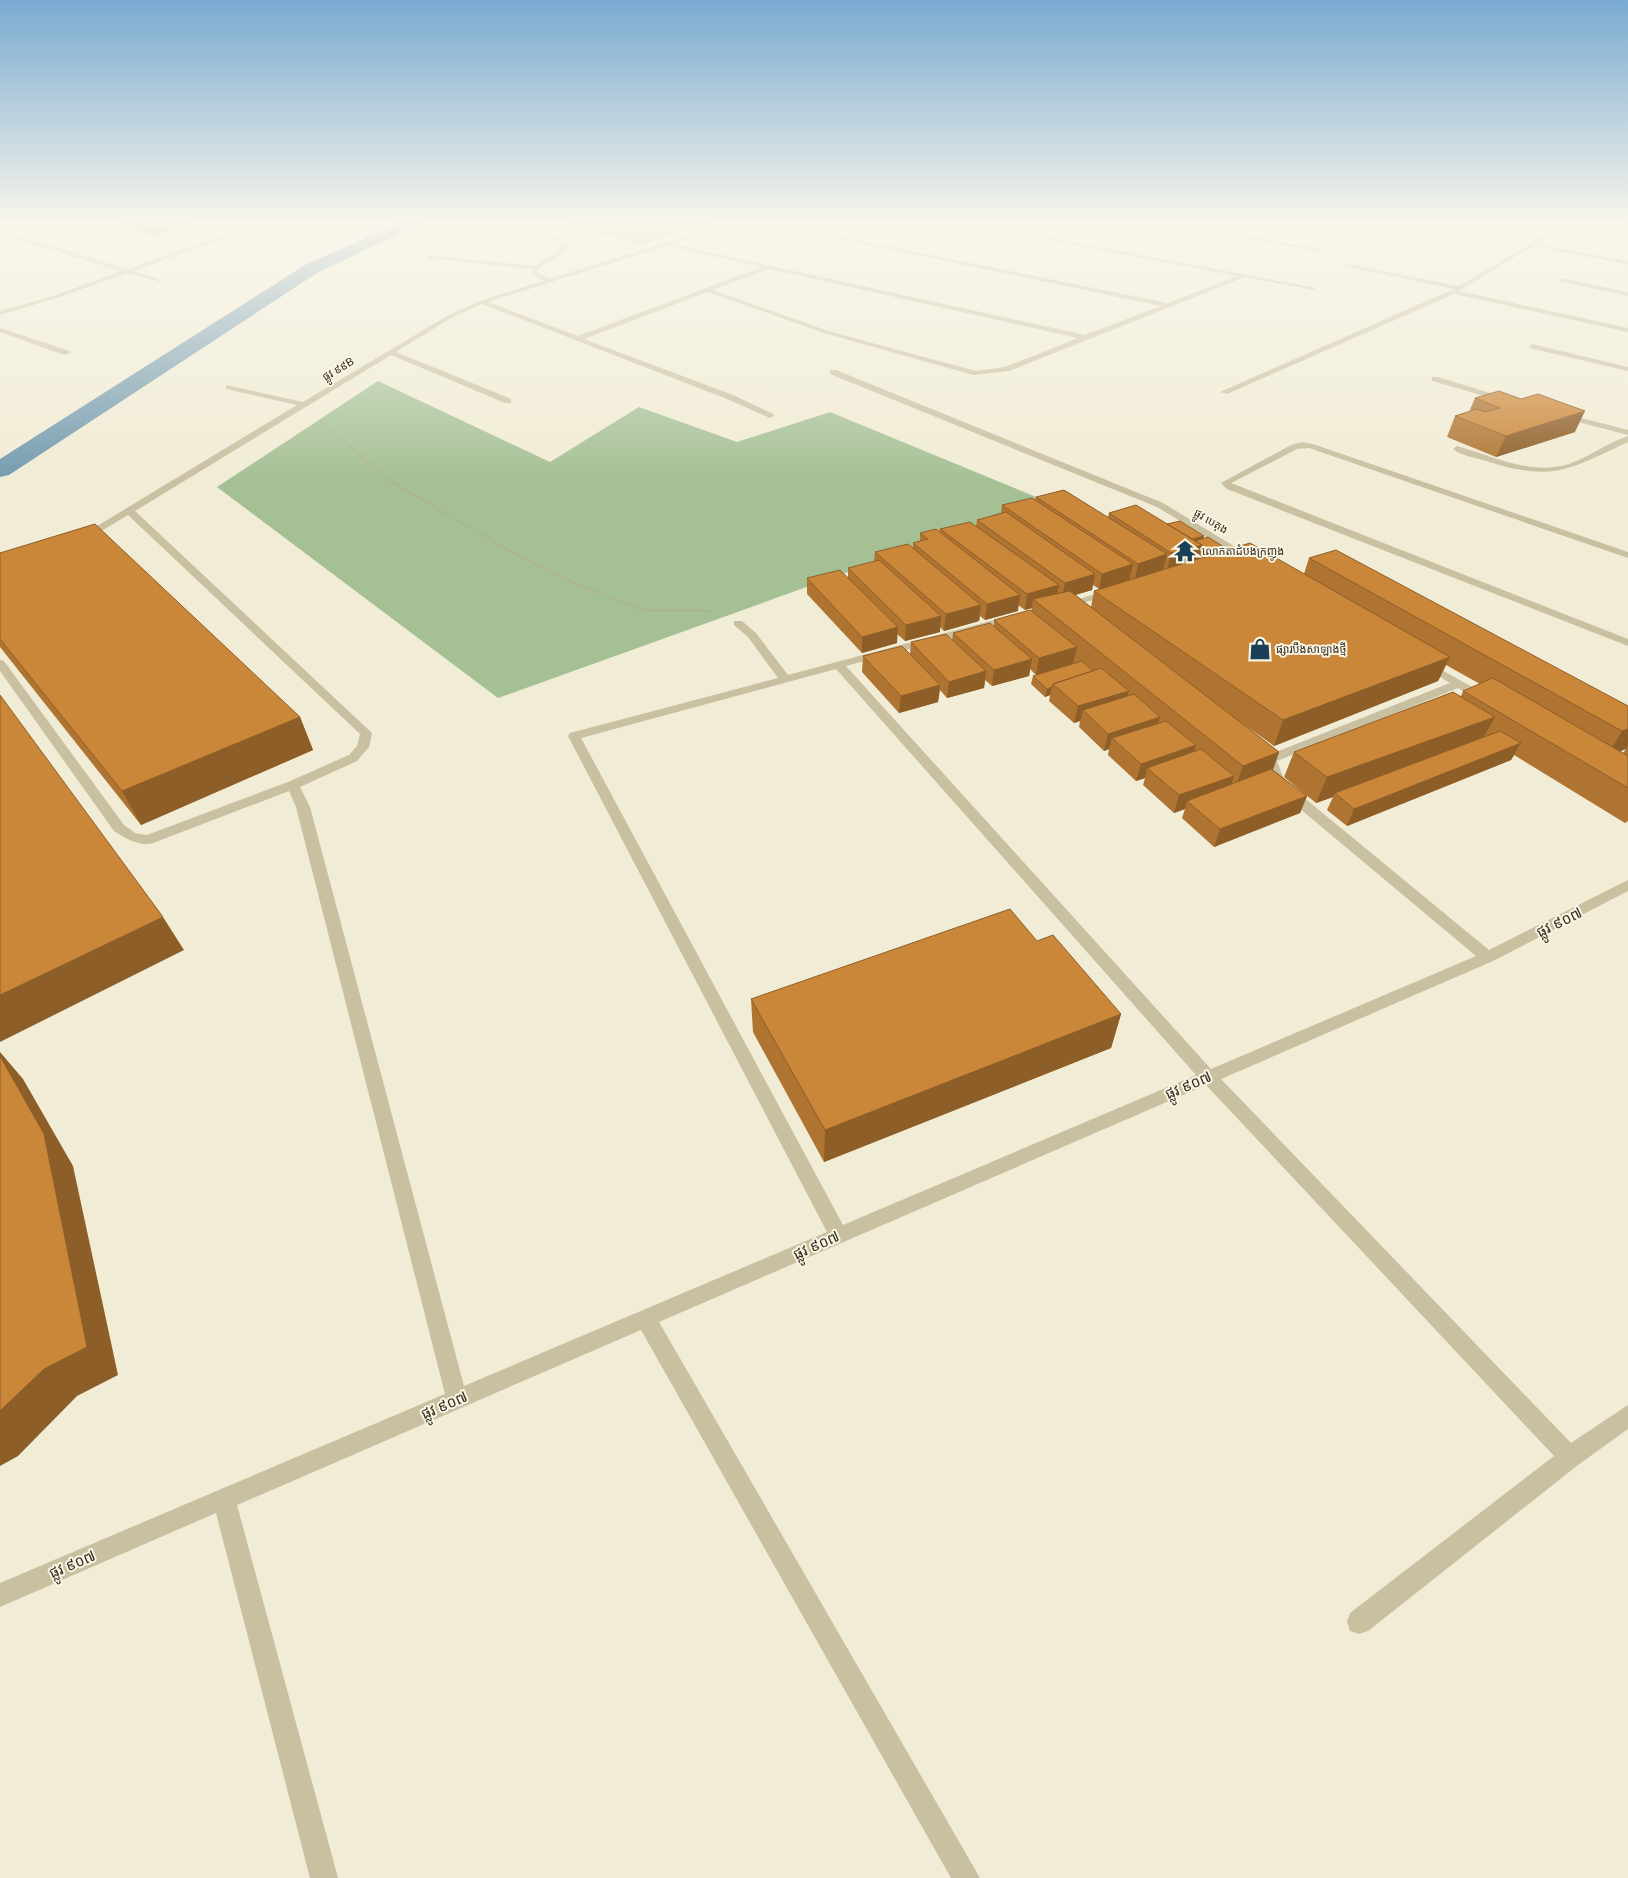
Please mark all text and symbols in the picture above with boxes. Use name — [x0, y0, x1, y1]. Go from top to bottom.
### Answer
street label: ផ្លូវ ៩៩B — [320, 355, 358, 387]
street label: ផ្លូវ បេតុង — [1190, 506, 1230, 539]
temple icon: លោកតាដំបងក្រញូង — [1172, 538, 1198, 564]
place label: លោកតាដំបងក្រញូង — [1202, 544, 1284, 561]
shop icon: ផ្សារបឹងសាឡាងថ្មី — [1247, 636, 1273, 662]
place label: ផ្សារបឹងសាឡាងថ្មី — [1276, 642, 1346, 656]
street label: ផ្លូវ ៩០៧ — [1533, 904, 1587, 945]
street label: ផ្លូវ ៩០៧ — [1162, 1068, 1216, 1107]
street label: ផ្លូវ ៩០៧ — [790, 1227, 844, 1268]
street label: ផ្លូវ ៩០៧ — [418, 1388, 472, 1427]
street label: ផ្លូវ ៩០៧ — [46, 1547, 100, 1586]

